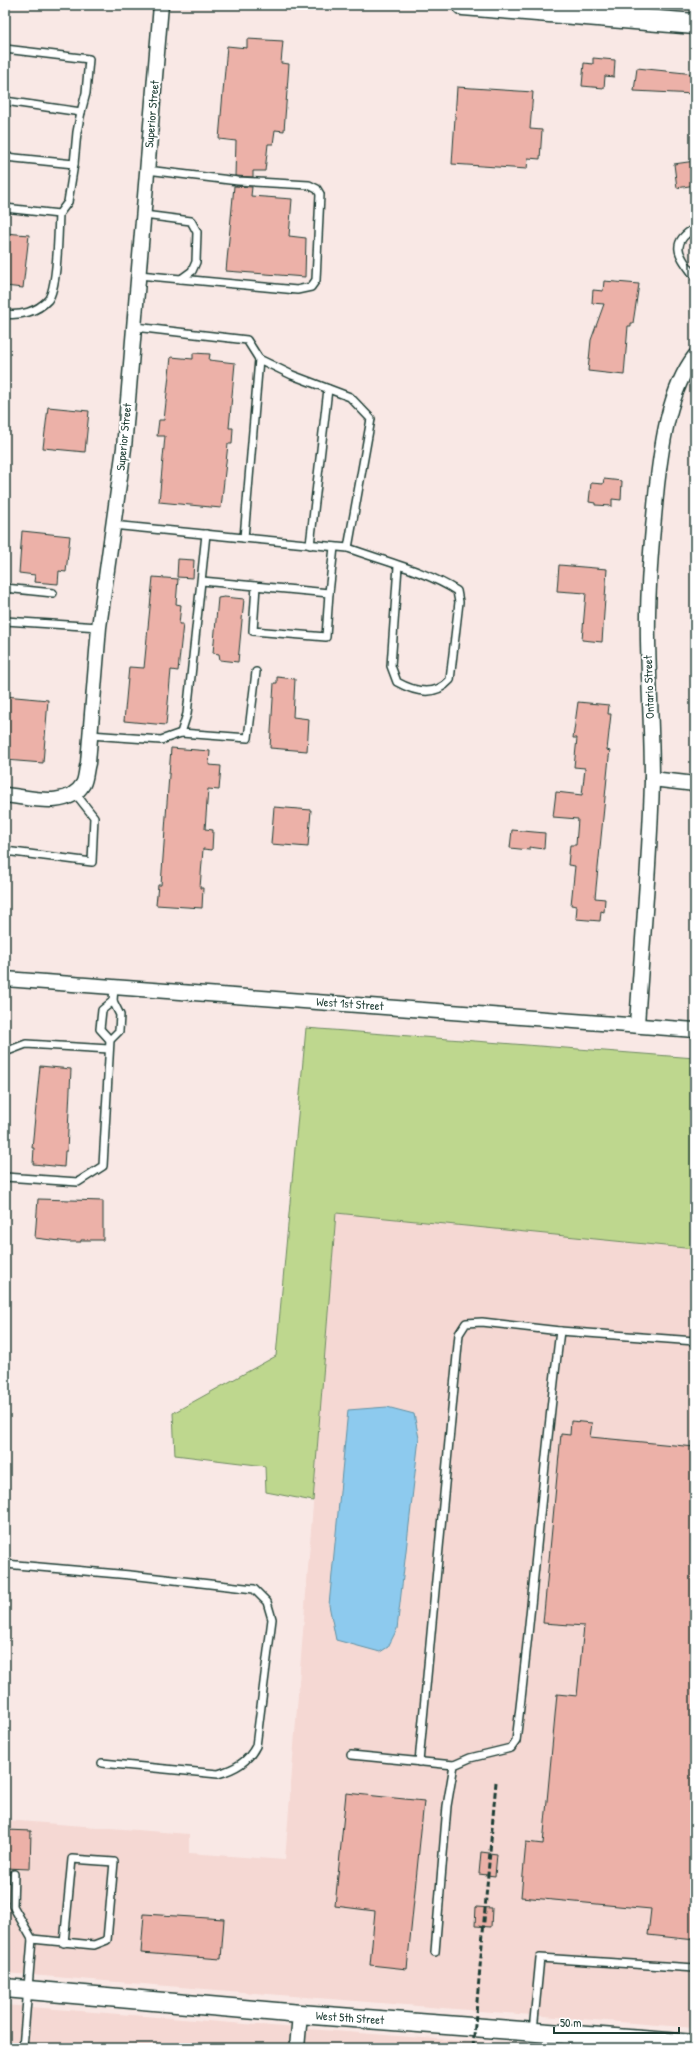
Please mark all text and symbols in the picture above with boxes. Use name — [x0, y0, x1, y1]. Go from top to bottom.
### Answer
street label: Superior Street — [140, 79, 163, 148]
street label: Superior Street — [112, 402, 136, 471]
street label: Ontario Street — [639, 654, 658, 719]
street label: West 1st Street — [316, 993, 385, 1014]
street label: West 5th Street — [315, 2007, 386, 2028]
scale bar — [554, 2009, 679, 2035]
text: 50 m — [560, 2014, 581, 2031]

